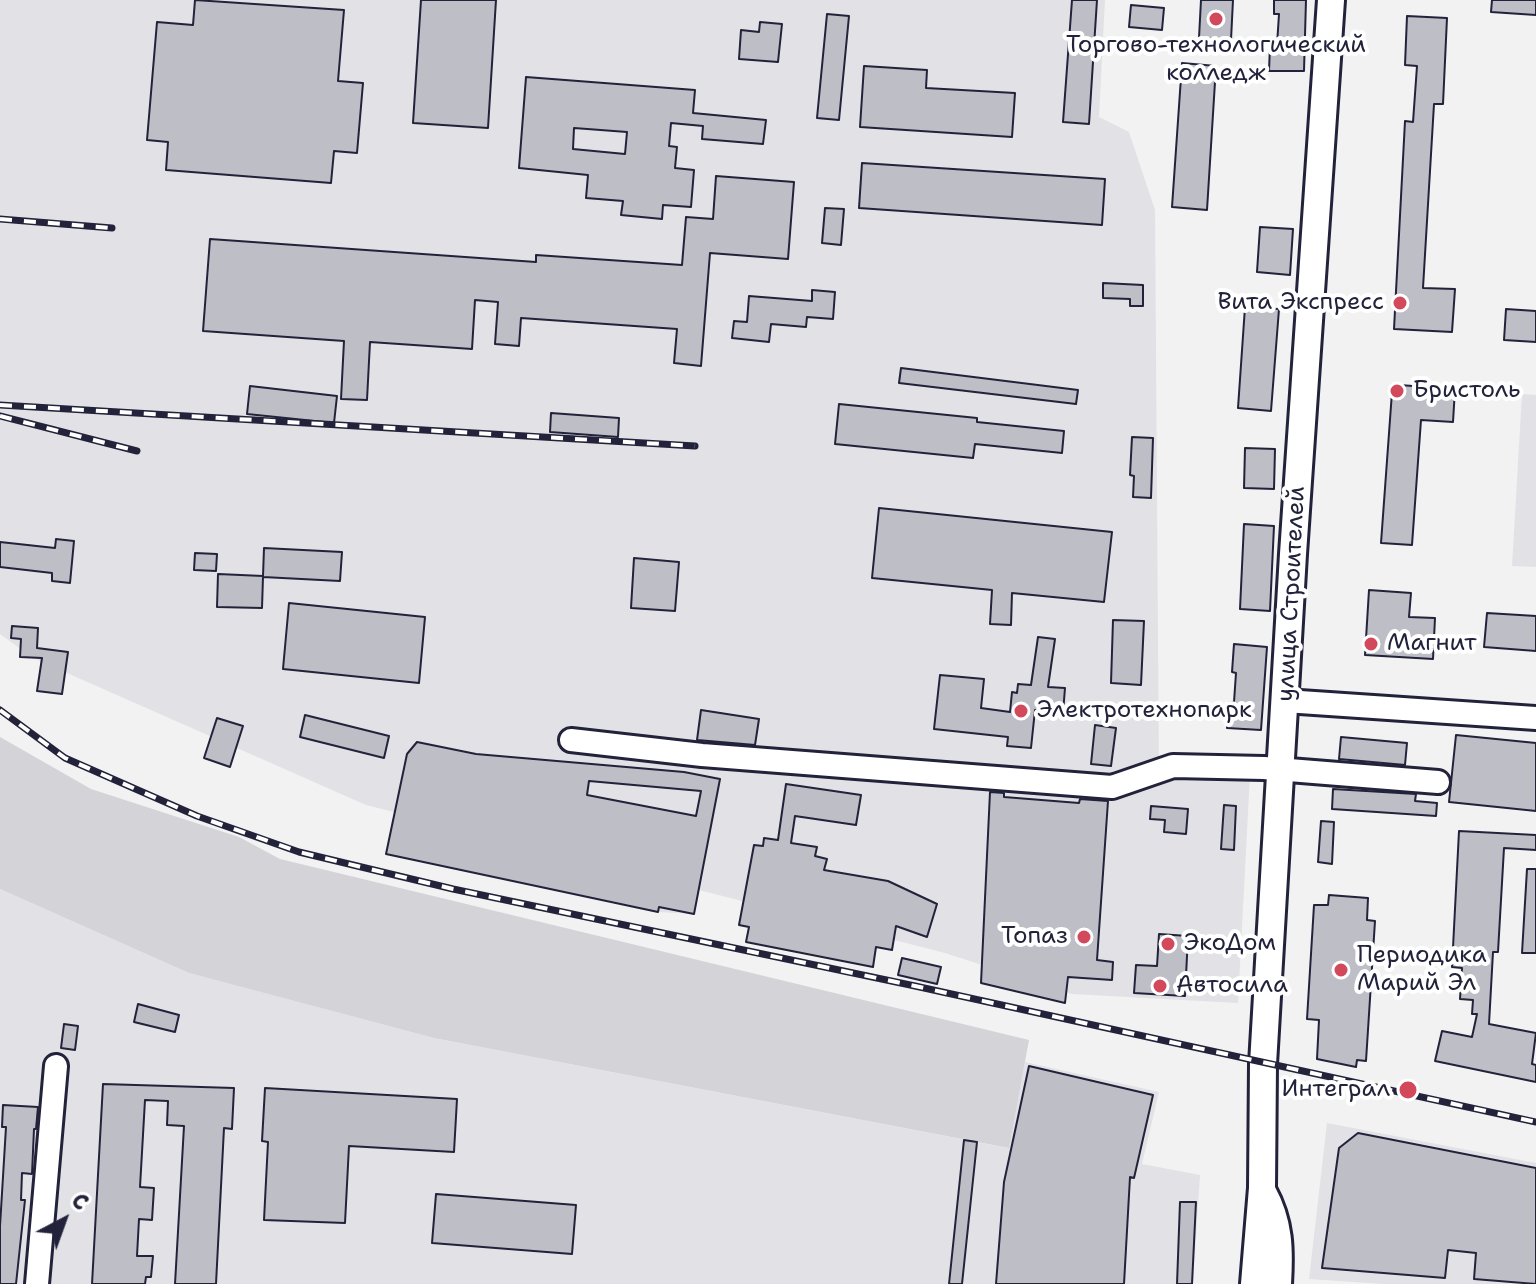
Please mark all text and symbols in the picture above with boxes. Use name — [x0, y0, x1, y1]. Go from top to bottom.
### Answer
marker: Торгово-технологический колледж — [1207, 10, 1225, 28]
place label: Торгово-технологический колледж — [1066, 32, 1366, 88]
place label: Вита Экспресс — [1217, 289, 1384, 317]
marker: Вита Экспресс — [1391, 294, 1409, 312]
place label: Бристоль — [1413, 377, 1520, 405]
marker: Бристоль — [1388, 382, 1406, 400]
street label: улица Строителей — [1272, 485, 1312, 703]
place label: Магнит — [1387, 630, 1476, 658]
marker: Магнит — [1362, 635, 1380, 653]
place label: Электротехнопарк — [1037, 697, 1252, 725]
marker: Электротехнопарк — [1012, 702, 1030, 720]
place label: Топаз — [1001, 923, 1068, 951]
marker: Топаз — [1075, 928, 1093, 946]
place label: ЭкоДом — [1184, 930, 1276, 958]
marker: ЭкоДом — [1159, 935, 1177, 953]
place label: Периодика Марий Эл — [1357, 942, 1487, 998]
marker: Периодика Марий Эл — [1332, 961, 1350, 979]
place label: Автосила — [1176, 972, 1288, 1000]
marker: Автосила — [1151, 977, 1169, 995]
place label: Интеграл — [1282, 1076, 1390, 1104]
marker: Интеграл — [1397, 1079, 1419, 1101]
north arrow — [24, 1180, 104, 1260]
text: С — [65, 1186, 95, 1217]

